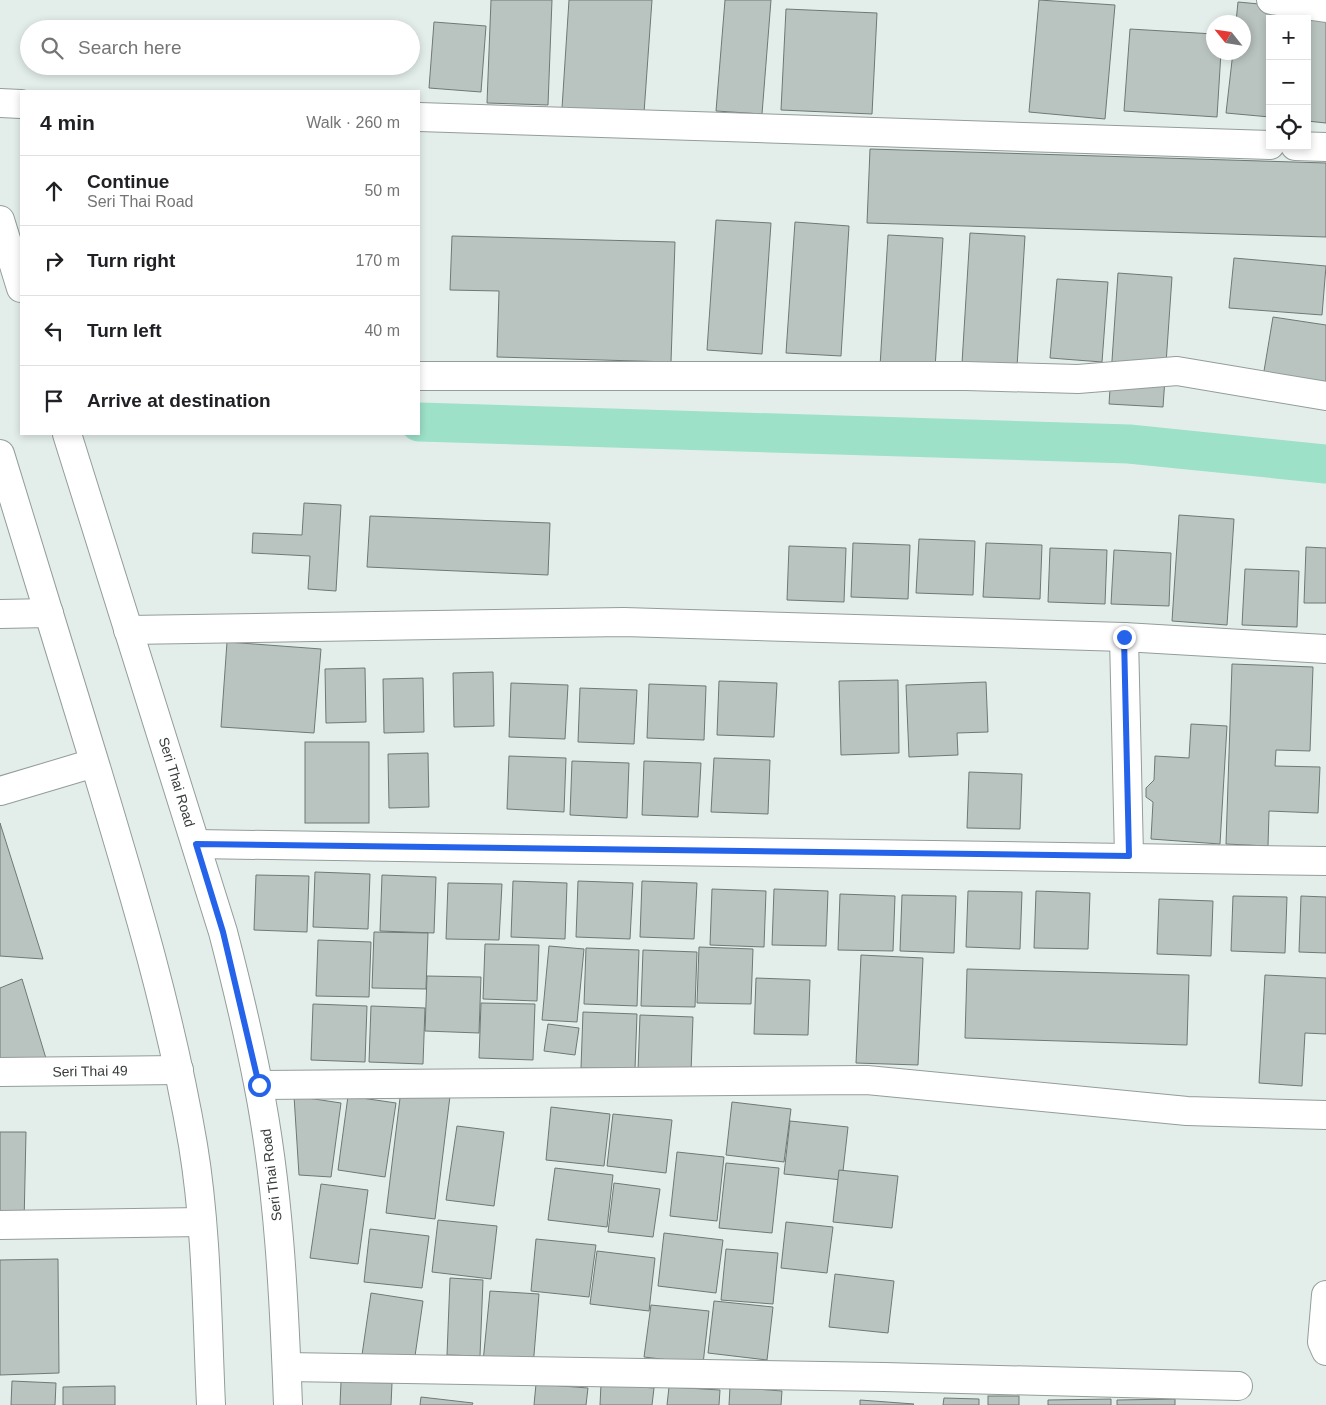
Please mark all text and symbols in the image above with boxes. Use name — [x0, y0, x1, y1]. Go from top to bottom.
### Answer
north arrow — [1206, 15, 1251, 60]
map controls — [1266, 15, 1311, 150]
button: + — [1266, 15, 1311, 60]
search box — [20, 20, 420, 75]
icon: search — [38, 34, 66, 62]
text: Search here — [78, 37, 182, 58]
button: − — [1266, 60, 1311, 105]
button: locate — [1266, 105, 1311, 150]
text: 4 min — [40, 111, 95, 134]
text: Walk · 260 m — [306, 114, 400, 131]
text: Continue — [87, 171, 169, 192]
icon: ahead — [40, 177, 68, 205]
text: 50 m — [364, 182, 400, 199]
text: Seri Thai Road — [87, 193, 193, 210]
icon: right — [40, 247, 68, 275]
text: Turn right — [87, 250, 175, 271]
text: 170 m — [356, 252, 400, 269]
icon: left — [40, 317, 68, 345]
text: Turn left — [87, 320, 162, 341]
text: 40 m — [364, 322, 400, 339]
icon: arrive — [40, 387, 68, 415]
text: Arrive at destination — [87, 390, 271, 411]
route end — [1113, 626, 1136, 649]
street label: Seri Thai Road — [156, 735, 198, 829]
street label: Seri Thai 49 — [52, 1062, 128, 1080]
route start — [248, 1074, 271, 1097]
street label: Seri Thai Road — [257, 1128, 285, 1222]

